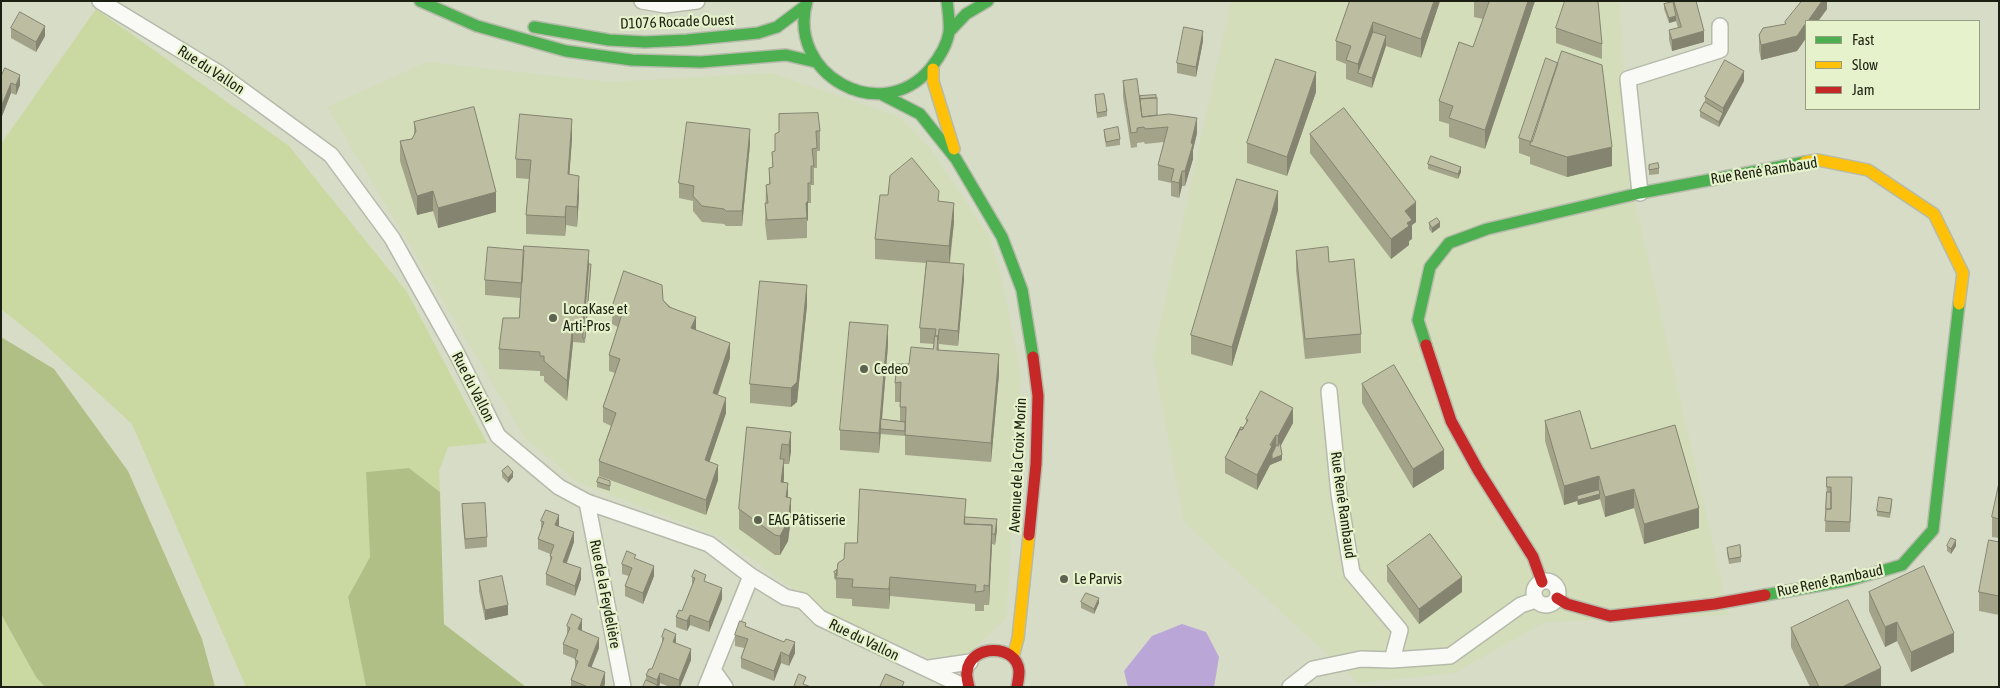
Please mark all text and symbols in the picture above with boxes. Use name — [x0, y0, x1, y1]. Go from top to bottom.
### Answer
street label: D1076 Rocade Ouest — [620, 11, 734, 33]
legend — [1805, 20, 1980, 110]
text: Fast — [1852, 31, 1874, 48]
street label: Rue du Vallon — [174, 42, 248, 98]
text: Slow — [1852, 56, 1878, 73]
text: Jam — [1852, 81, 1875, 98]
street label: Rue René Rambaud — [1709, 154, 1819, 188]
place label: LocaKase et Arti-Pros — [563, 300, 628, 335]
marker: LocaKase et Arti-Pros — [547, 312, 559, 324]
street label: Rue du Vallon — [448, 349, 498, 425]
place label: Cedeo — [874, 360, 908, 378]
marker: Cedeo — [858, 363, 870, 375]
street label: Avenue de la Croix Morin — [1005, 397, 1031, 533]
street label: Rue René Rambaud — [1327, 450, 1359, 560]
place label: EAG Pâtisserie — [768, 511, 846, 529]
marker: EAG Pâtisserie — [752, 514, 764, 526]
street label: Rue de la Feydelière — [586, 538, 624, 650]
street label: Rue René Rambaud — [1775, 561, 1885, 601]
place label: Le Parvis — [1074, 570, 1122, 588]
marker: Le Parvis — [1058, 573, 1070, 585]
street label: Rue du Vallon — [826, 615, 902, 665]

